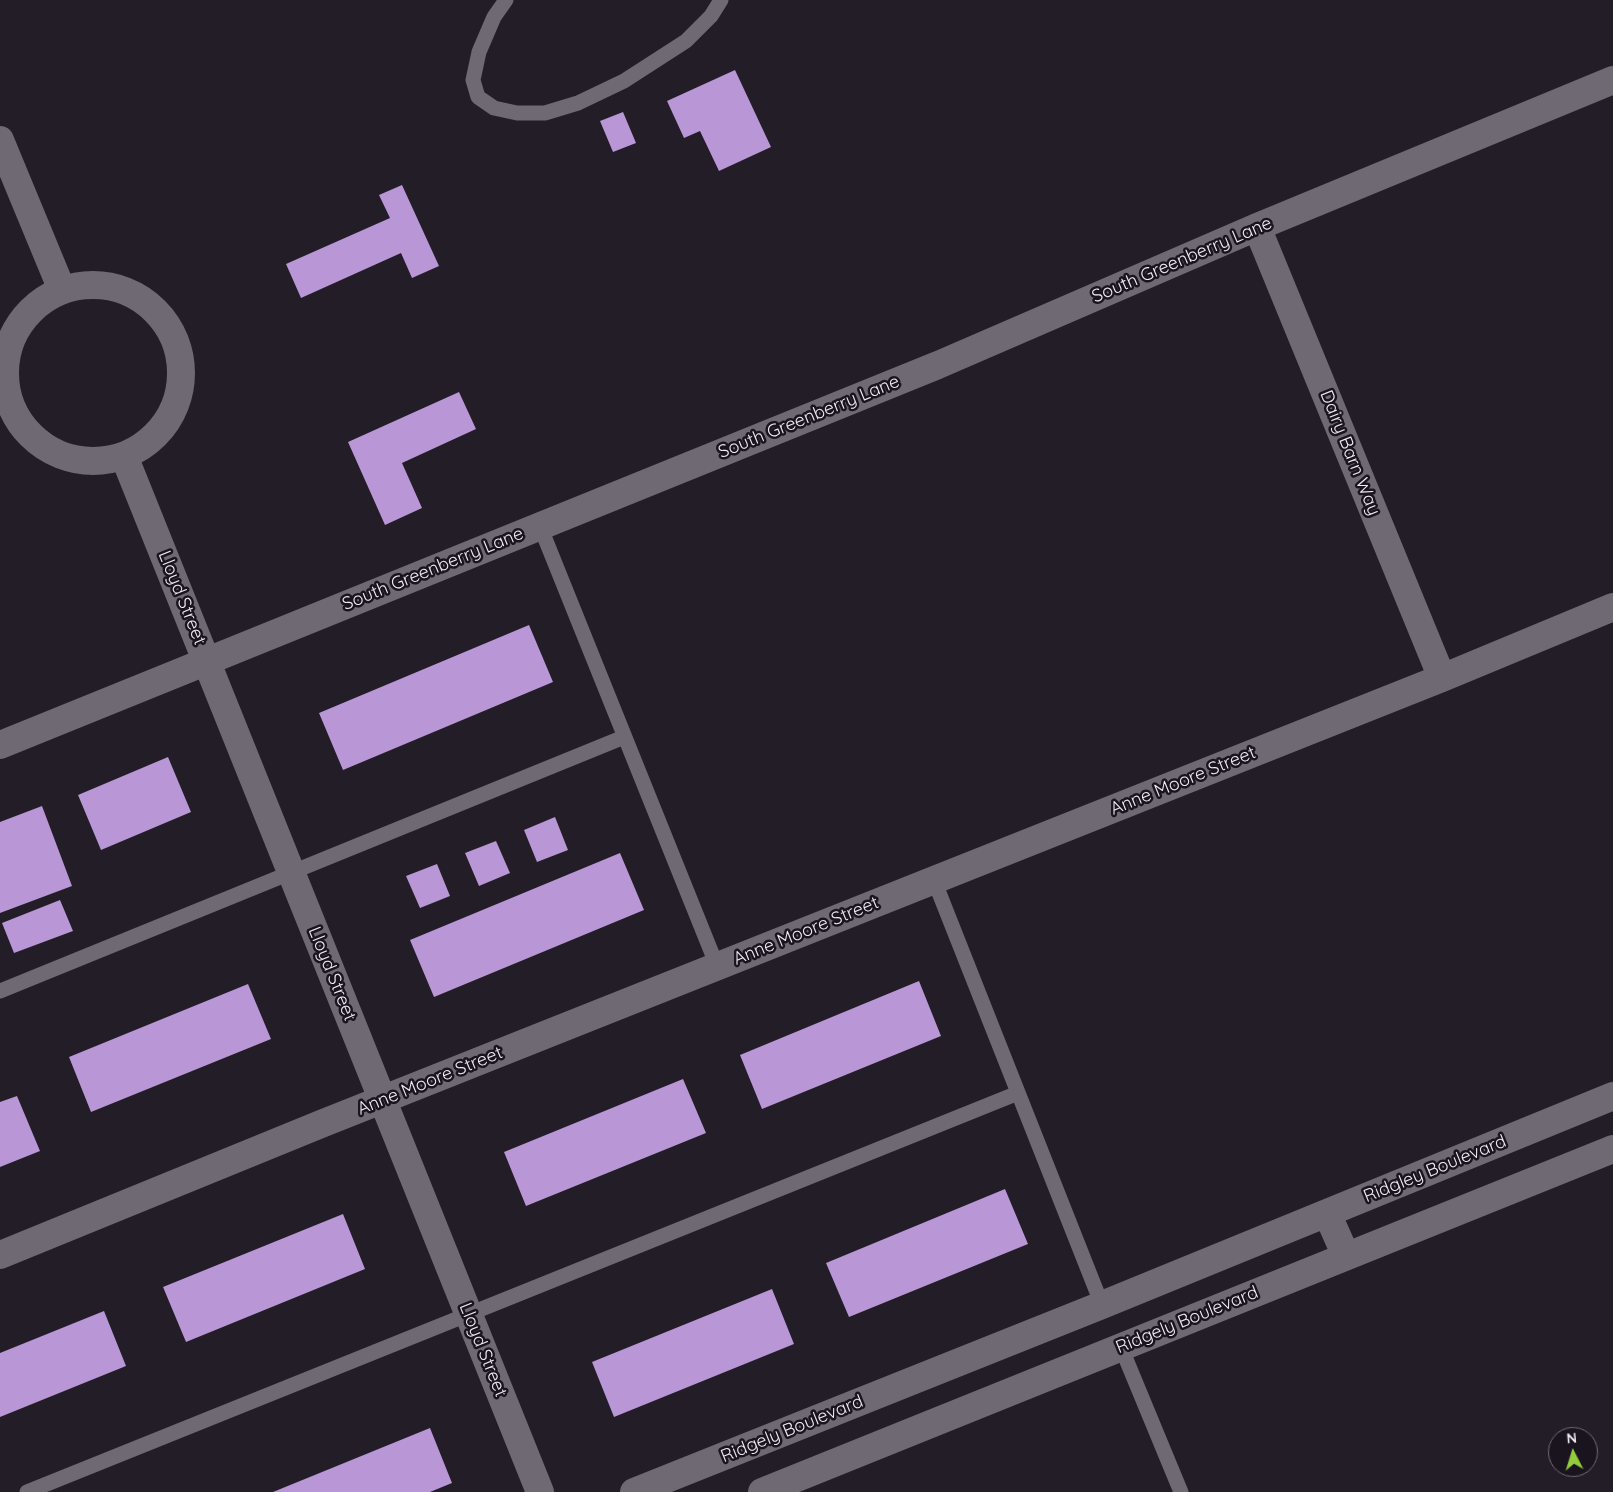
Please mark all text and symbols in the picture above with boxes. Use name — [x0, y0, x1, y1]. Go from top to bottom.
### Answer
street label: South Greenberry Lane — [1089, 212, 1275, 308]
street label: South Greenberry Lane — [715, 371, 903, 463]
street label: Dairy Barn Way — [1315, 387, 1385, 519]
street label: South Greenberry Lane — [339, 523, 527, 615]
street label: Lloyd Street — [153, 548, 211, 648]
street label: Anne Moore Street — [1107, 742, 1259, 820]
street label: Anne Moore Street — [730, 892, 882, 970]
street label: Lloyd Street — [303, 924, 361, 1024]
street label: Anne Moore Street — [354, 1042, 506, 1120]
street label: Ridgley Boulevard — [1361, 1131, 1509, 1207]
street label: Ridgely Boulevard — [1113, 1282, 1261, 1358]
street label: Lloyd Street — [454, 1300, 512, 1400]
street label: Ridgely Boulevard — [718, 1391, 866, 1467]
north arrow — [1548, 1427, 1598, 1477]
text: N — [1566, 1429, 1578, 1447]

